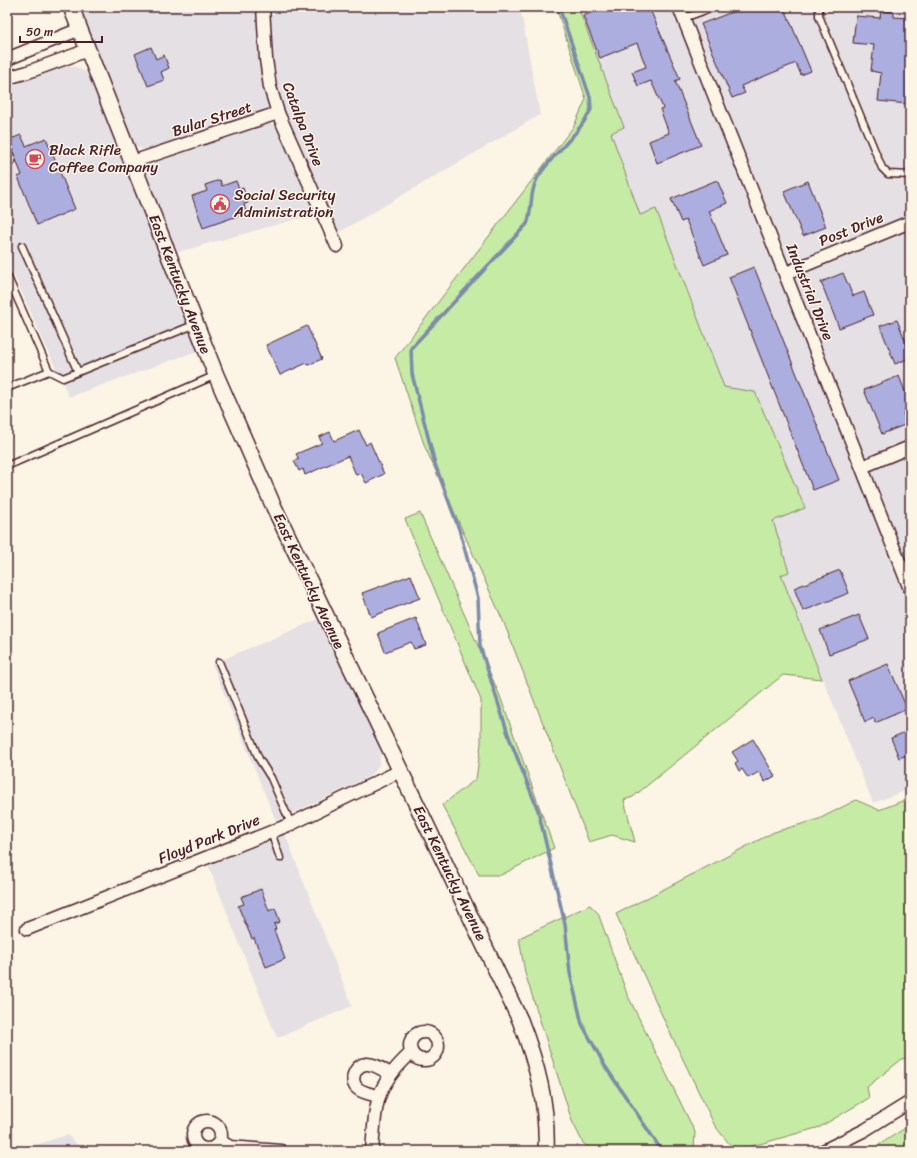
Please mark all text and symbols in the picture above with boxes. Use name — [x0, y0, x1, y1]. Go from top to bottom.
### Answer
scale bar — [20, 18, 102, 44]
text: 50 m — [26, 21, 53, 43]
street label: Catalpa Drive — [275, 78, 331, 170]
street label: Bular Street — [169, 94, 256, 144]
place label: Black Rifle Coffee Company — [49, 137, 158, 180]
cafe icon: Black Rifle Coffee Company — [24, 148, 46, 170]
place label: Social Security Administration — [233, 182, 336, 225]
public building icon: Social Security Administration — [209, 193, 231, 215]
street label: Post Drive — [815, 204, 887, 254]
street label: East Kentucky Avenue — [141, 210, 219, 358]
street label: Industrial Drive — [778, 239, 841, 345]
street label: East Kentucky Avenue — [266, 509, 352, 653]
street label: East Kentucky Avenue — [406, 801, 494, 945]
street label: Floyd Park Drive — [154, 807, 264, 871]

